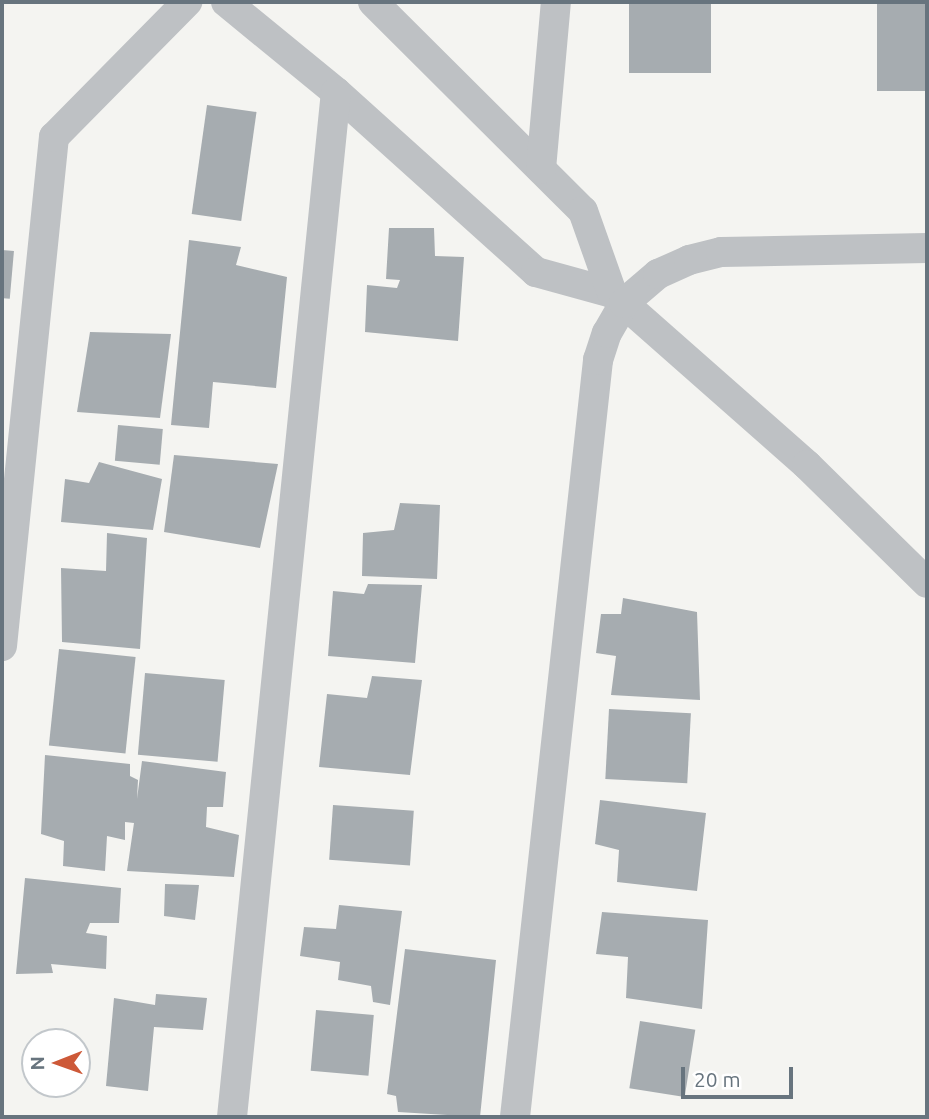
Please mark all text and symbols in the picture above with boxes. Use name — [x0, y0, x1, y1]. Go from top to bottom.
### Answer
north arrow — [21, 1028, 91, 1098]
scale bar — [684, 1052, 796, 1096]
text: N — [26, 1056, 48, 1071]
text: 20 m — [694, 1067, 741, 1091]

